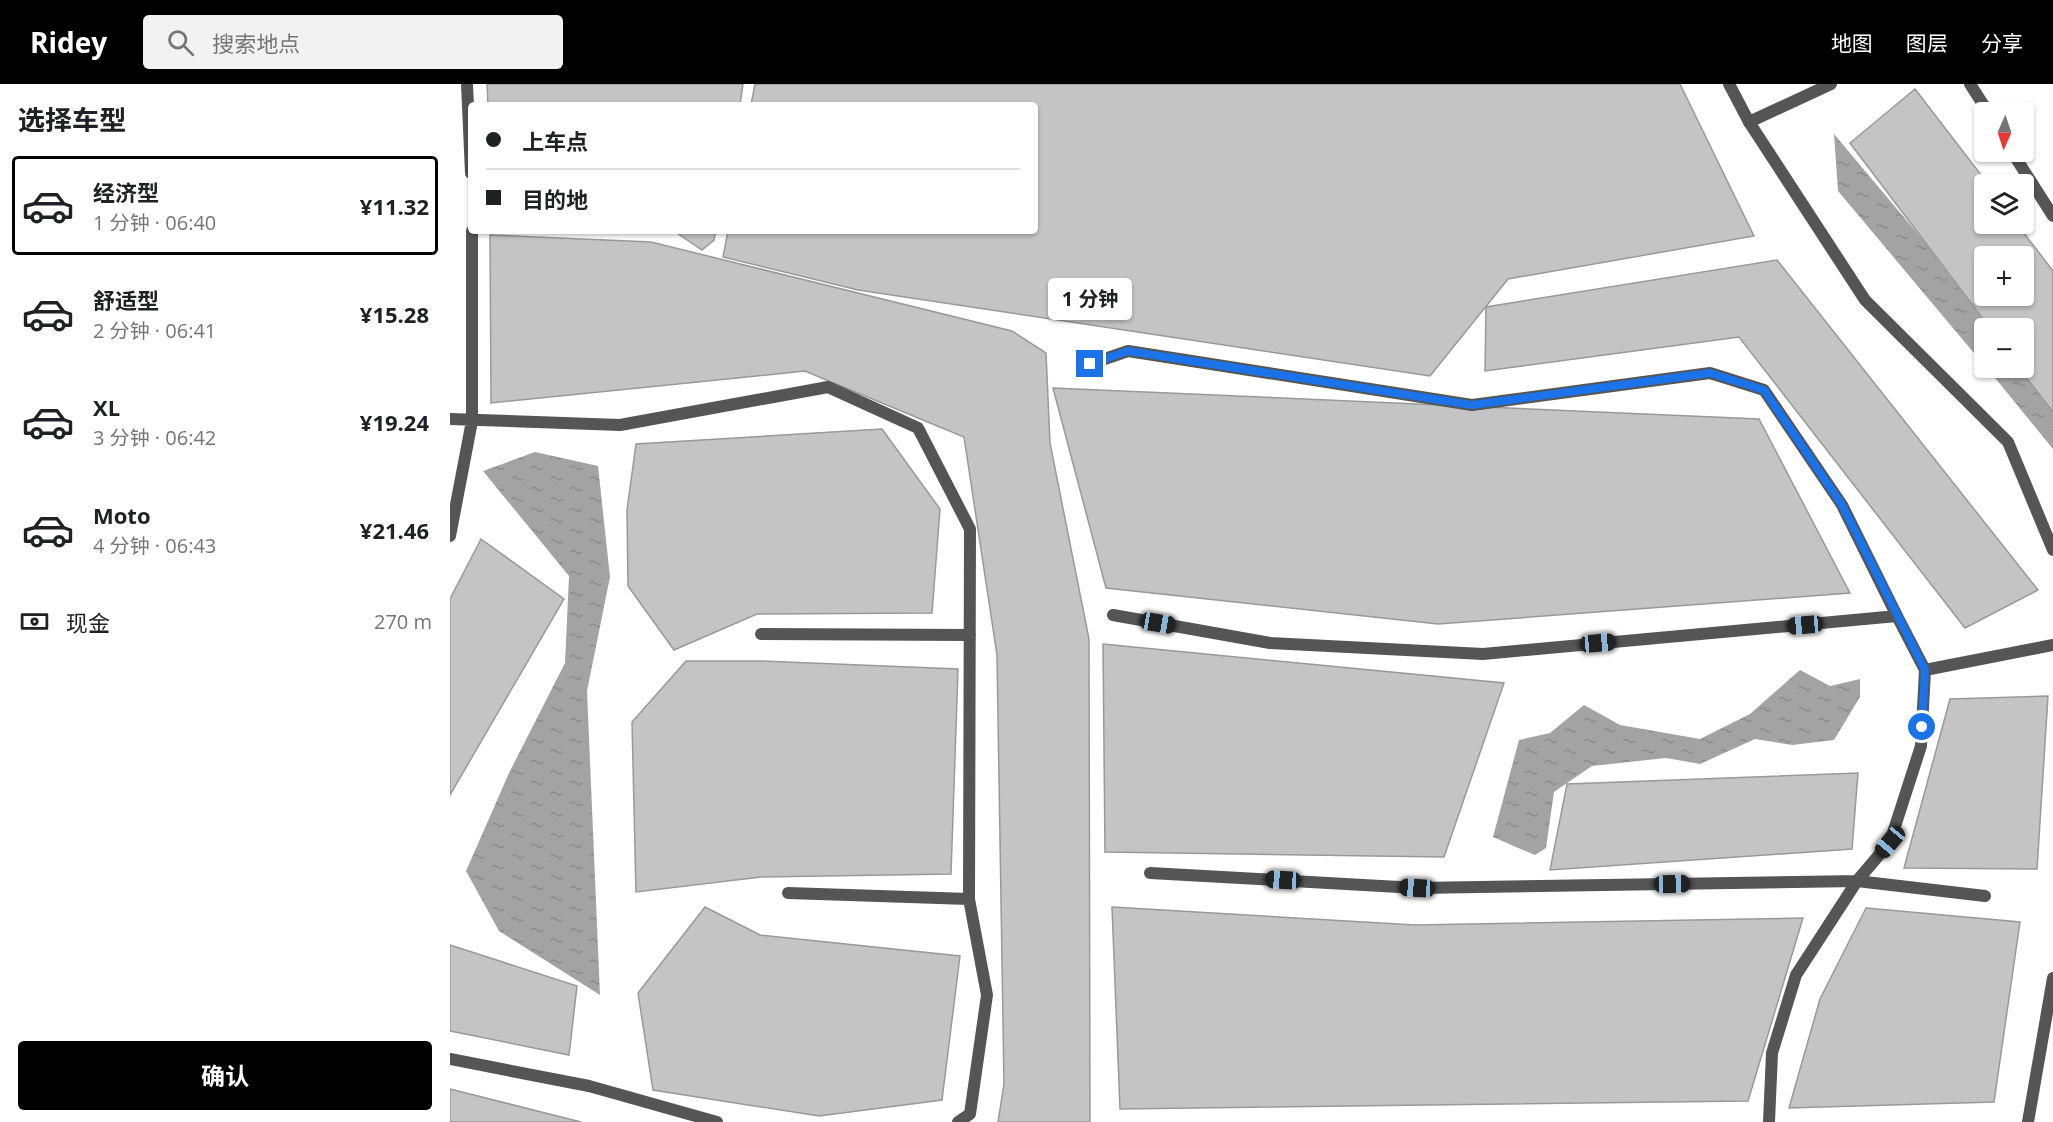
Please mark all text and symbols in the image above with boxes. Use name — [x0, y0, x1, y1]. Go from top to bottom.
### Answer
search box — [143, 15, 563, 69]
text: Ridey — [30, 23, 107, 61]
icon: search — [164, 26, 197, 59]
text: 搜索地点 — [212, 28, 300, 58]
text: 地图 — [1831, 29, 1873, 57]
text: 图层 — [1906, 29, 1948, 57]
text: 分享 — [1981, 29, 2023, 57]
text: 选择车型 — [18, 101, 126, 138]
north arrow — [1974, 102, 2034, 162]
map controls — [1974, 102, 2034, 378]
text: 上车点 — [522, 126, 588, 156]
button: layers — [1974, 174, 2034, 234]
text: 经济型 — [93, 177, 159, 207]
icon: car — [21, 179, 75, 233]
text: 目的地 — [522, 184, 588, 214]
text: ¥11.32 — [360, 191, 429, 221]
text: 1 分钟 · 06:40 — [93, 209, 216, 236]
button: + — [1974, 246, 2034, 306]
callout: 1 分钟 — [1048, 277, 1132, 319]
text: 舒适型 — [93, 285, 159, 315]
text: 1 分钟 — [1062, 285, 1118, 312]
icon: car — [21, 287, 75, 341]
text: ¥15.28 — [360, 299, 429, 329]
text: 2 分钟 · 06:41 — [93, 317, 216, 344]
button: − — [1974, 318, 2034, 378]
route end — [1076, 350, 1103, 377]
text: XL — [93, 392, 120, 422]
icon: car — [21, 395, 75, 449]
text: ¥19.24 — [360, 407, 429, 437]
text: 3 分钟 · 06:42 — [93, 424, 216, 451]
text: Moto — [93, 500, 151, 530]
icon: car — [21, 503, 75, 557]
text: ¥21.46 — [360, 515, 429, 545]
text: 4 分钟 · 06:43 — [93, 532, 216, 559]
icon: cash — [18, 605, 51, 638]
text: 现金 — [66, 607, 110, 637]
text: 270 m — [374, 608, 432, 635]
car — [1139, 611, 1177, 635]
car — [1786, 614, 1824, 636]
car — [1579, 632, 1617, 654]
route start — [1908, 713, 1935, 740]
car — [1872, 822, 1908, 862]
car — [1265, 870, 1301, 890]
car — [1654, 875, 1690, 893]
car — [1399, 878, 1435, 898]
button: 确认 — [18, 1041, 432, 1110]

